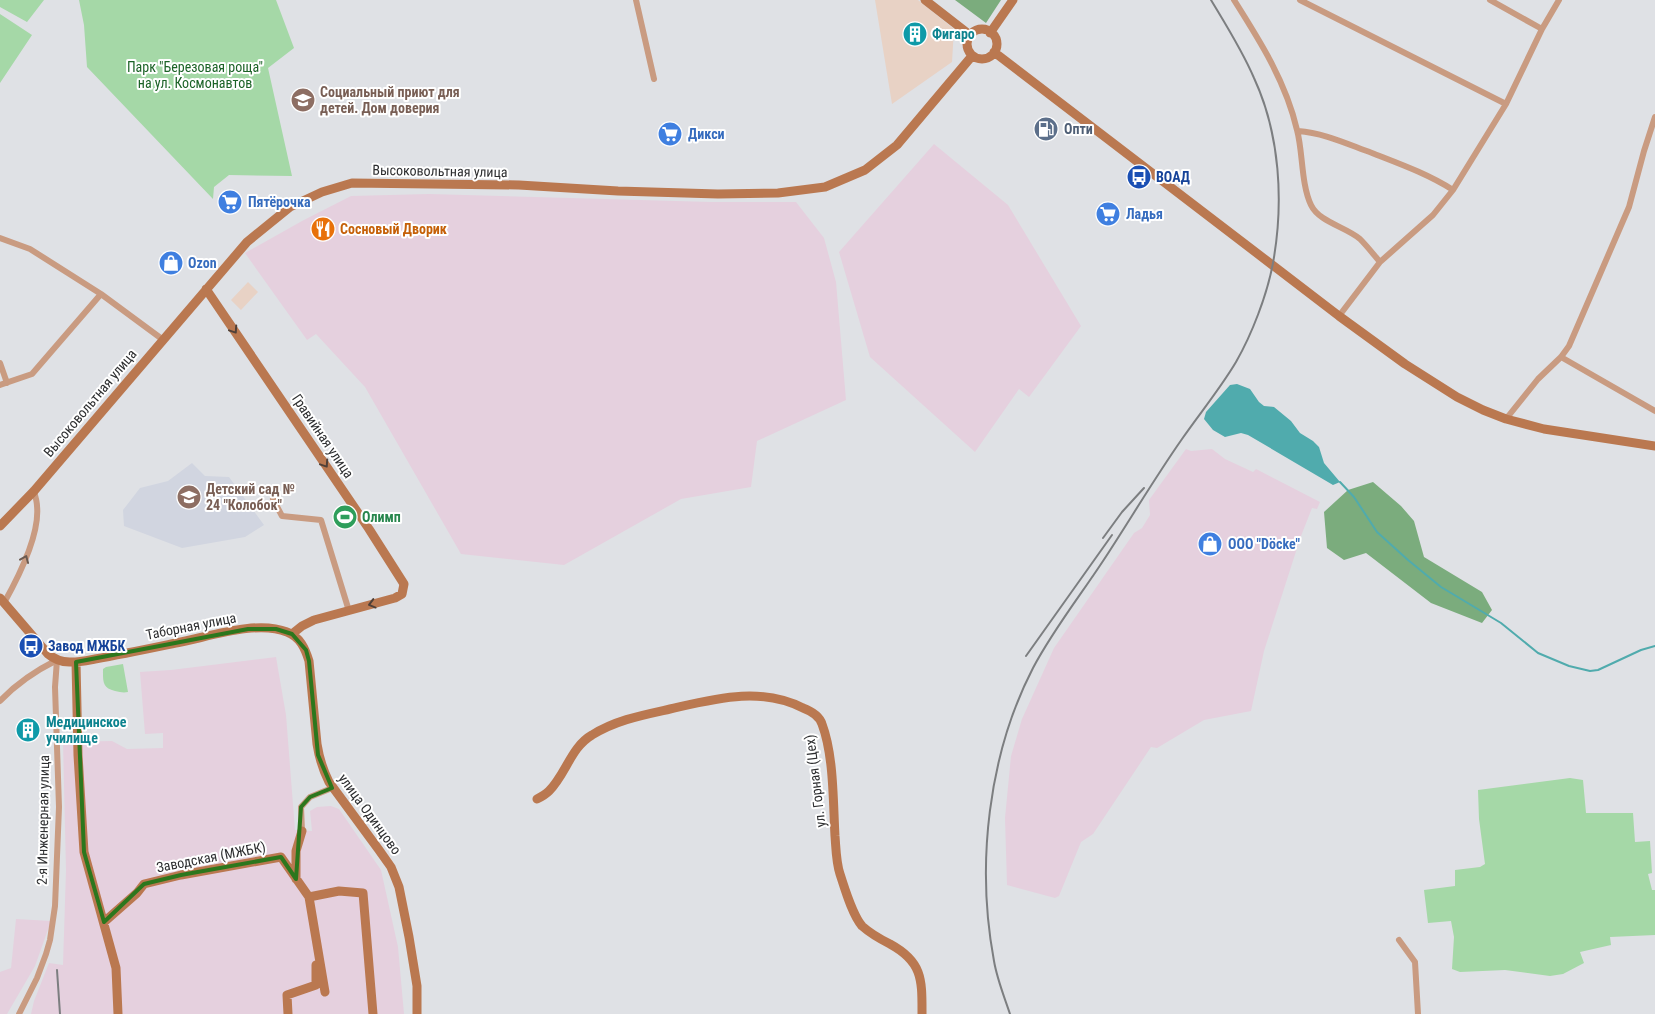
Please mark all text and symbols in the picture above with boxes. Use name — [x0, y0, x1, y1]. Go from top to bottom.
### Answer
building icon: Фигаро — [902, 21, 928, 47]
place label: Фигаро — [932, 26, 975, 42]
park label: Парк "Березовая роща" на ул. Космонавтов — [127, 59, 263, 91]
place label: Социальный приют для детей. Дом доверия — [320, 84, 460, 116]
school or university icon: Социальный приют для детей. Дом доверия — [290, 87, 316, 113]
fuel station icon: Опти — [1033, 116, 1059, 142]
supermarket icon: Дикси — [657, 121, 683, 147]
place label: Опти — [1064, 121, 1093, 137]
place label: Дикси — [688, 126, 725, 142]
street label: Высоковольтная улица — [372, 162, 508, 180]
bus stop icon: ВОАД — [1126, 164, 1152, 190]
place label: ВОАД — [1156, 169, 1190, 185]
supermarket icon: Пятёрочка — [217, 189, 243, 215]
place label: Пятёрочка — [248, 194, 311, 210]
supermarket icon: Ладья — [1095, 201, 1121, 227]
place label: Ладья — [1126, 206, 1163, 222]
restaurant icon: Сосновый Дворик — [310, 216, 336, 242]
place label: Сосновый Дворик — [340, 221, 447, 237]
shop icon: Ozon — [158, 250, 184, 276]
place label: Ozon — [188, 255, 217, 271]
one-way arrow — [228, 324, 237, 333]
street label: Высоковольтная улица — [40, 346, 140, 460]
street label: Гравийная улица — [289, 391, 357, 481]
one-way arrow — [319, 458, 328, 468]
place label: Детский сад № 24 "Колобок" — [206, 481, 295, 513]
school or university icon: Детский сад № 24 "Колобок" — [176, 484, 202, 510]
sports icon: Олимп — [332, 504, 358, 530]
place label: Олимп — [362, 509, 401, 525]
shop icon: ООО "Döcke" — [1197, 531, 1223, 557]
place label: ООО "Döcke" — [1228, 536, 1301, 552]
one-way arrow — [19, 555, 29, 564]
one-way arrow — [368, 599, 377, 609]
street label: Таборная улица — [145, 609, 237, 643]
bus stop icon: Завод МЖБК — [18, 633, 44, 659]
place label: Завод МЖБК — [48, 638, 125, 654]
place label: Медицинское училище — [46, 714, 127, 746]
building icon: Медицинское училище — [15, 717, 41, 743]
street label: ул. Горная (Цех) — [801, 734, 830, 828]
street label: 2-я Инженерная улица — [34, 755, 52, 885]
street label: улица Одинцово — [335, 771, 405, 857]
street label: Заводская (МЖБК) — [155, 839, 267, 876]

